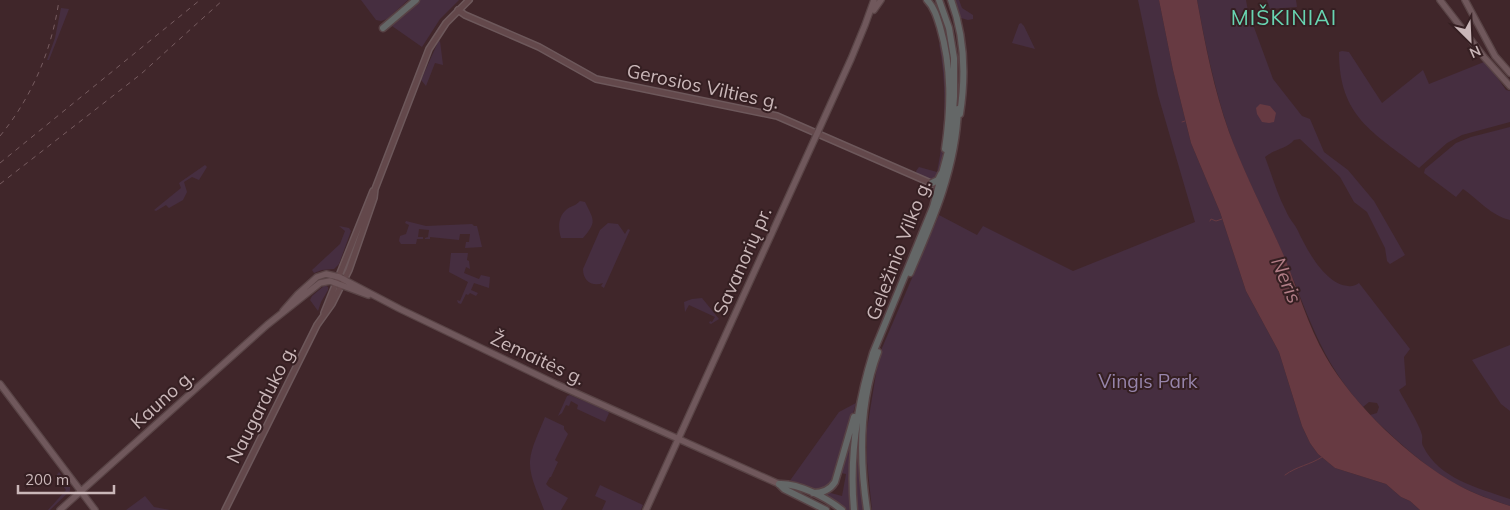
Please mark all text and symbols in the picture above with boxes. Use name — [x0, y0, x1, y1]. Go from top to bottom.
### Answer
district label: MIŠKINIAI — [1231, 4, 1337, 30]
north arrow — [1445, 15, 1495, 65]
text: N — [1467, 42, 1484, 62]
street label: Gerosios Vilties g. — [625, 58, 781, 114]
street label: Geležinio Vilko g. — [860, 176, 936, 324]
street label: Savanorių pr. — [707, 203, 777, 319]
water label: Neris — [1266, 253, 1308, 307]
street label: Žemaitės g. — [487, 326, 589, 390]
street label: Naugarduko g. — [221, 341, 301, 467]
street label: Kauno g. — [125, 364, 199, 434]
park label: Vingis Park — [1098, 369, 1198, 393]
scale bar — [18, 462, 114, 494]
text: 200 m — [25, 470, 69, 489]

